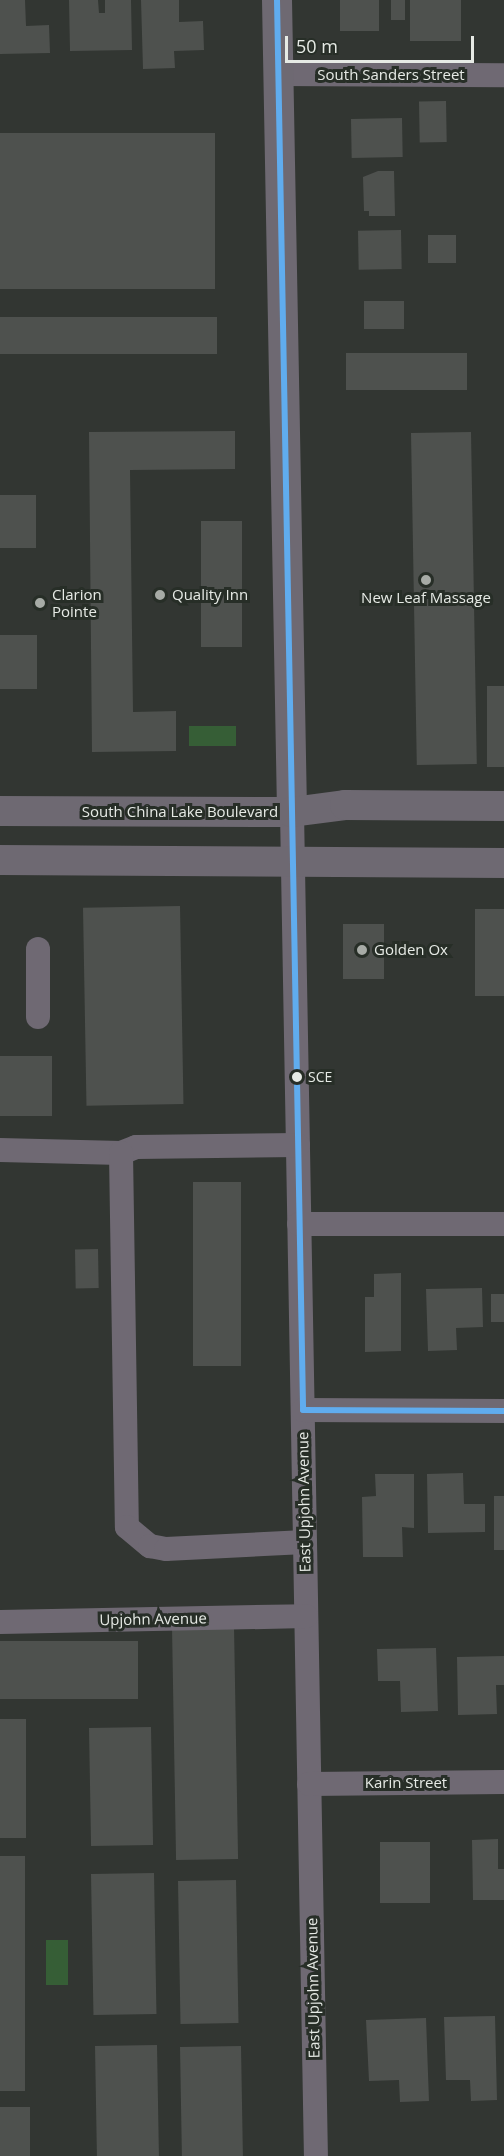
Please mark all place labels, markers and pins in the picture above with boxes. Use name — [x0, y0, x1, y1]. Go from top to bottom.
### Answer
marker: New Leaf Massage — [419, 573, 433, 587]
place label: Clarion Pointe — [52, 585, 102, 620]
place label: Quality Inn — [172, 586, 248, 604]
marker: Quality Inn — [153, 588, 167, 602]
place label: New Leaf Massage — [361, 589, 491, 607]
marker: Clarion Pointe — [33, 596, 47, 610]
place label: Golden Ox — [374, 941, 448, 959]
marker: Golden Ox — [355, 943, 369, 957]
place label: SCE — [308, 1069, 332, 1085]
marker: SCE — [291, 1071, 303, 1083]

